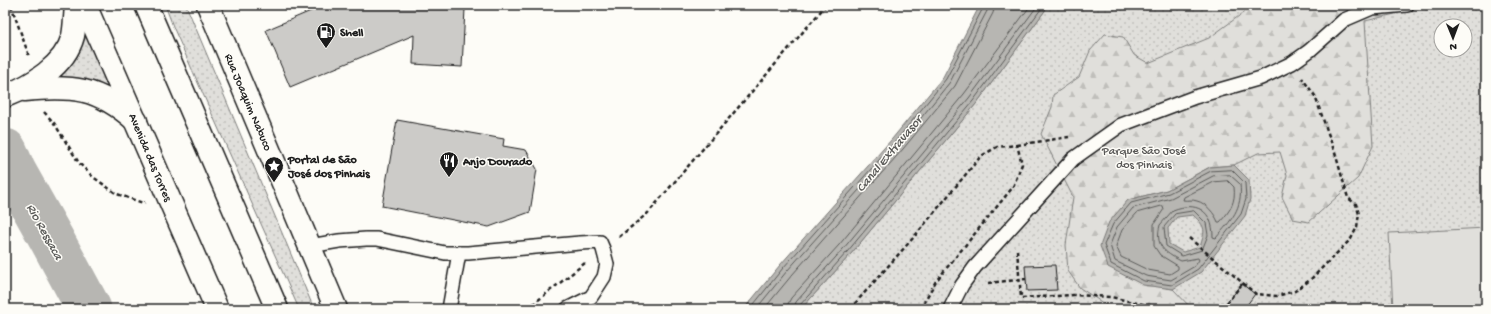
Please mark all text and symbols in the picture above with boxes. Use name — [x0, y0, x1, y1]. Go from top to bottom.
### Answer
north arrow — [1433, 18, 1473, 58]
fuel station icon: Shell — [315, 21, 337, 49]
place label: Shell — [340, 27, 364, 41]
text: N — [1449, 40, 1457, 52]
street label: Rua Joaquim Nabuco — [220, 52, 274, 153]
street label: Avenida das Torres — [124, 112, 174, 204]
water label: Canal Extravasor — [854, 112, 928, 196]
park label: Parque São José dos Pinhais — [1101, 145, 1187, 173]
restaurant icon: Anjo Dourado — [438, 150, 460, 178]
place label: Portal de São José dos Pinhais — [287, 154, 370, 182]
place icon: Portal de São José dos Pinhais — [263, 155, 285, 183]
place label: Anjo Dourado — [462, 156, 533, 170]
water label: Rio Ressaca — [22, 202, 66, 263]

